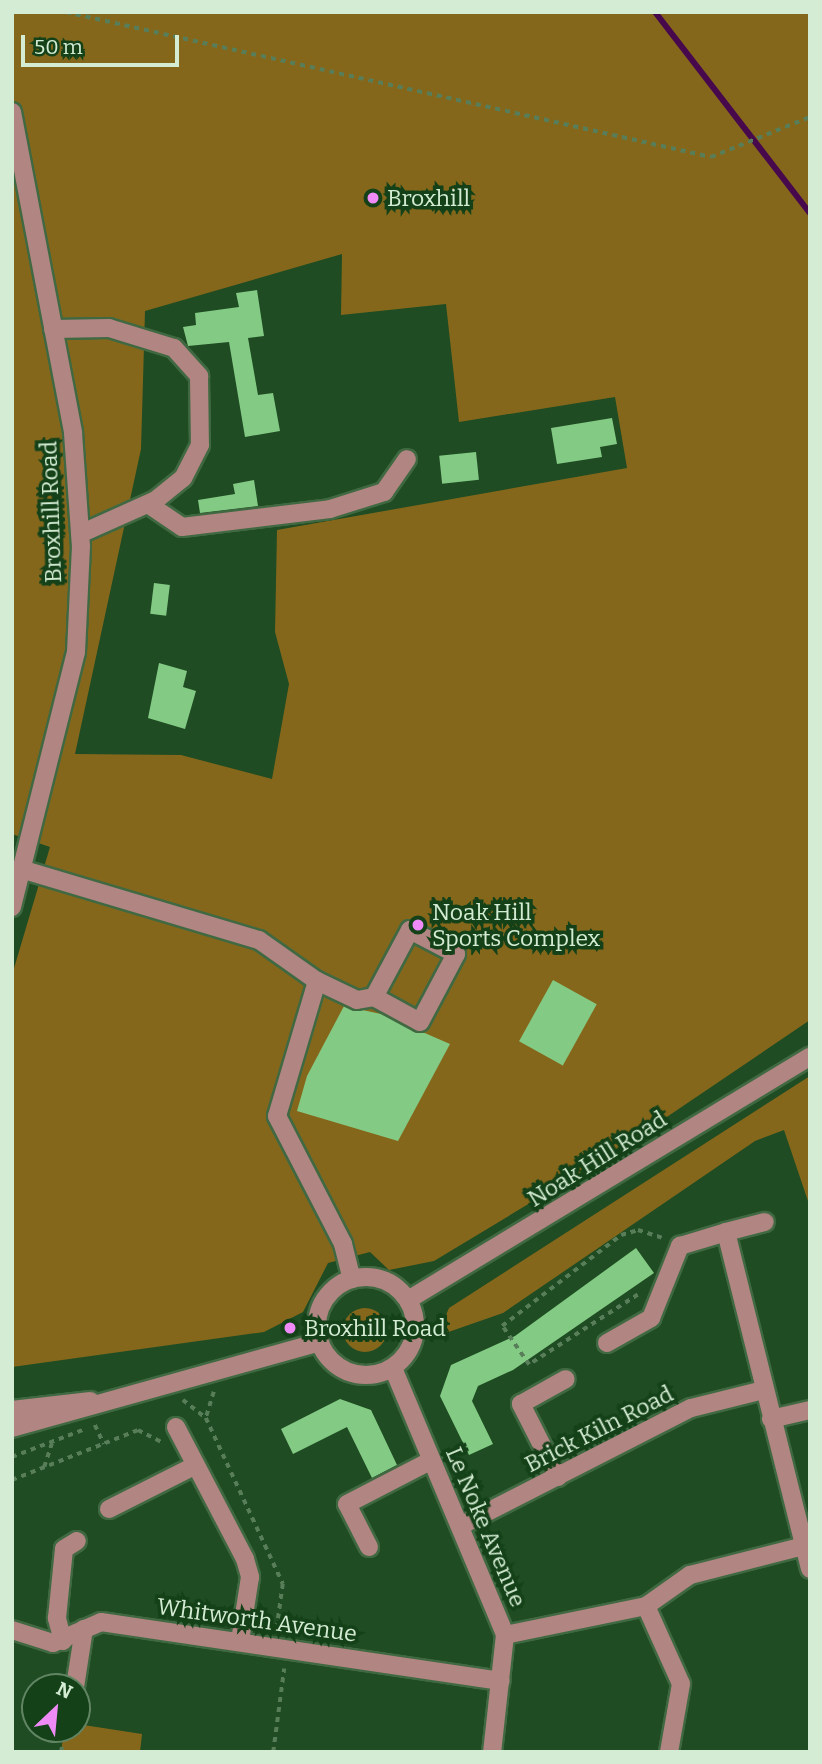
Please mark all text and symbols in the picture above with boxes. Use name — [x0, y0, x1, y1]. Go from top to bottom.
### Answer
scale bar — [24, 21, 182, 65]
text: 50 m — [34, 34, 83, 60]
place label: Broxhill — [387, 184, 470, 212]
marker: Broxhill — [365, 190, 381, 206]
street label: Broxhill Road — [35, 441, 67, 583]
place label: Noak Hill Sports Complex — [432, 898, 600, 952]
marker: Noak Hill Sports Complex — [410, 917, 426, 933]
street label: Noak Hill Road — [523, 1105, 671, 1213]
place label: Broxhill Road — [304, 1314, 446, 1342]
marker: Broxhill Road — [282, 1320, 298, 1336]
street label: Brick Kiln Road — [520, 1380, 678, 1478]
street label: Le Noke Avenue — [440, 1443, 532, 1611]
street label: Whitworth Avenue — [155, 1592, 359, 1648]
north arrow — [21, 1673, 91, 1743]
text: N — [53, 1677, 76, 1704]

